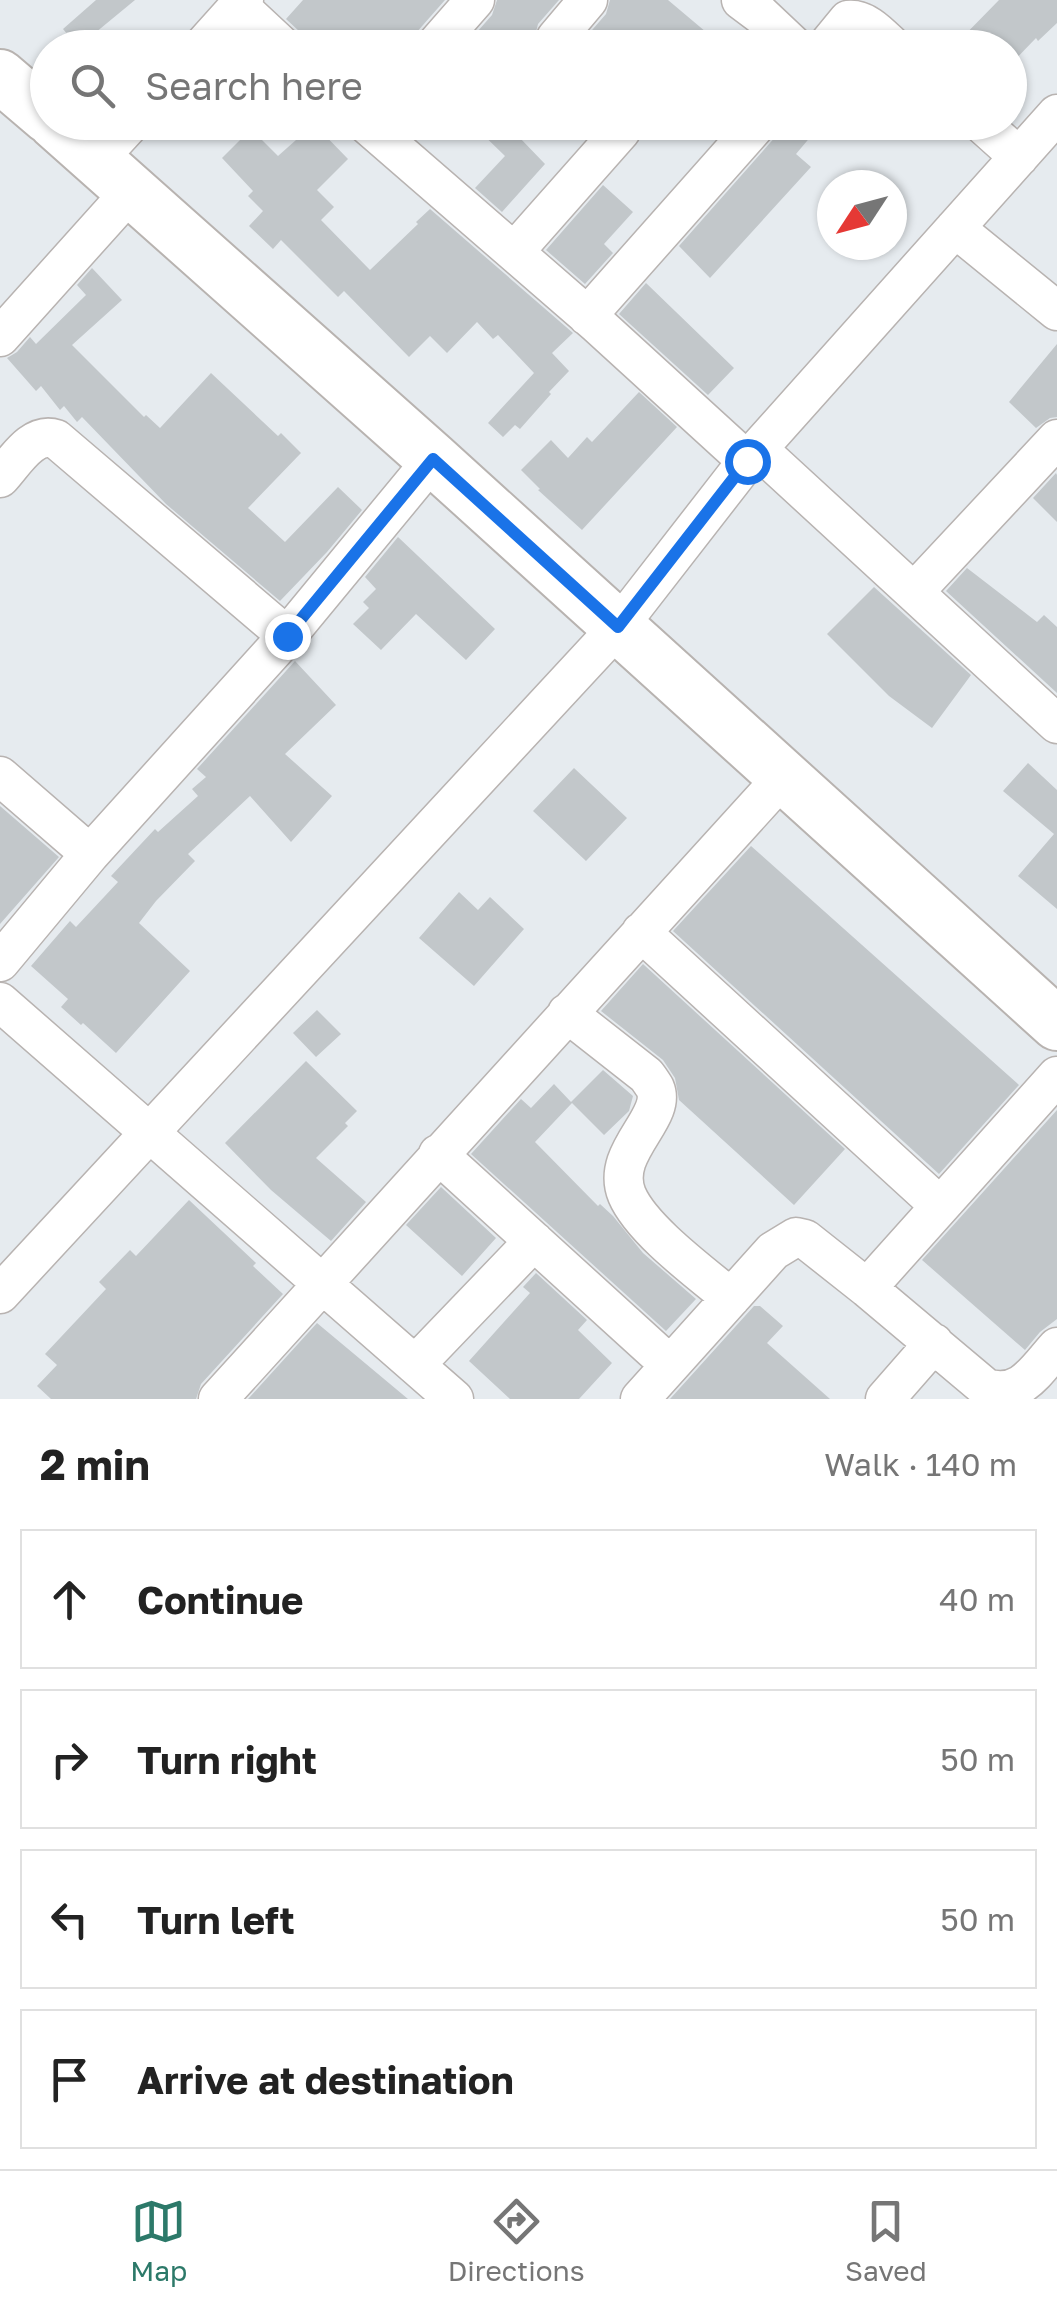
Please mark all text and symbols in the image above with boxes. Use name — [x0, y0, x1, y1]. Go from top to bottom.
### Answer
search box — [30, 30, 1027, 140]
icon: search — [65, 58, 120, 113]
text: Search here — [145, 63, 363, 108]
north arrow — [817, 170, 907, 260]
route start — [725, 439, 771, 485]
route end — [265, 614, 311, 660]
text: 2 min — [40, 1439, 150, 1489]
text: Walk · 140 m — [824, 1445, 1017, 1483]
icon: ahead — [42, 1572, 97, 1627]
text: Continue — [137, 1577, 303, 1622]
text: 40 m — [939, 1580, 1015, 1618]
icon: right — [42, 1732, 97, 1787]
text: Turn right — [137, 1737, 317, 1782]
text: 50 m — [940, 1740, 1015, 1778]
icon: left — [42, 1892, 97, 1947]
text: Turn left — [137, 1897, 295, 1942]
text: 50 m — [940, 1900, 1015, 1938]
icon: arrive — [42, 2052, 97, 2107]
text: Arrive at destination — [137, 2057, 514, 2102]
tab: Map — [130, 2194, 187, 2287]
tab: Directions — [448, 2194, 585, 2287]
tab: Saved — [845, 2194, 927, 2287]

